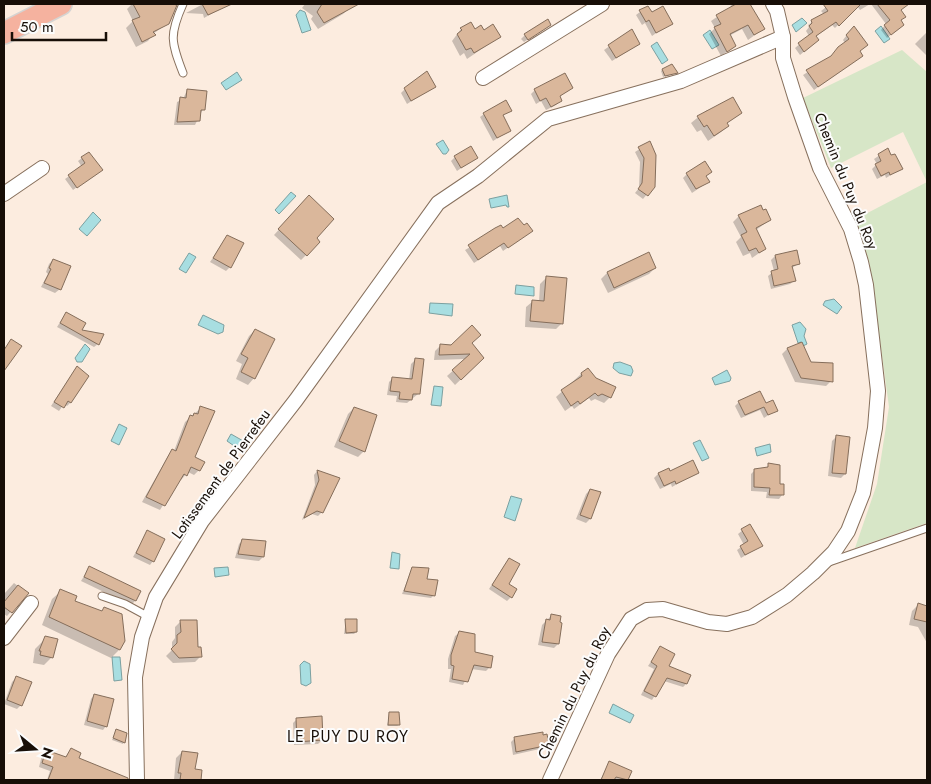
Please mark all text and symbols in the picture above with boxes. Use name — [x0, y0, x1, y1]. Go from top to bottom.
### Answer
scale bar — [12, 10, 106, 42]
text: 50 m — [20, 16, 54, 38]
street label: Chemin du Puy du Roy — [809, 109, 884, 253]
street label: Lotissement de Pierrefeu — [166, 404, 276, 544]
street label: Chemin du Puy du Roy — [532, 622, 616, 763]
north arrow — [10, 724, 60, 774]
district label: LE PUY DU ROY — [287, 725, 409, 748]
text: N — [36, 745, 59, 761]

